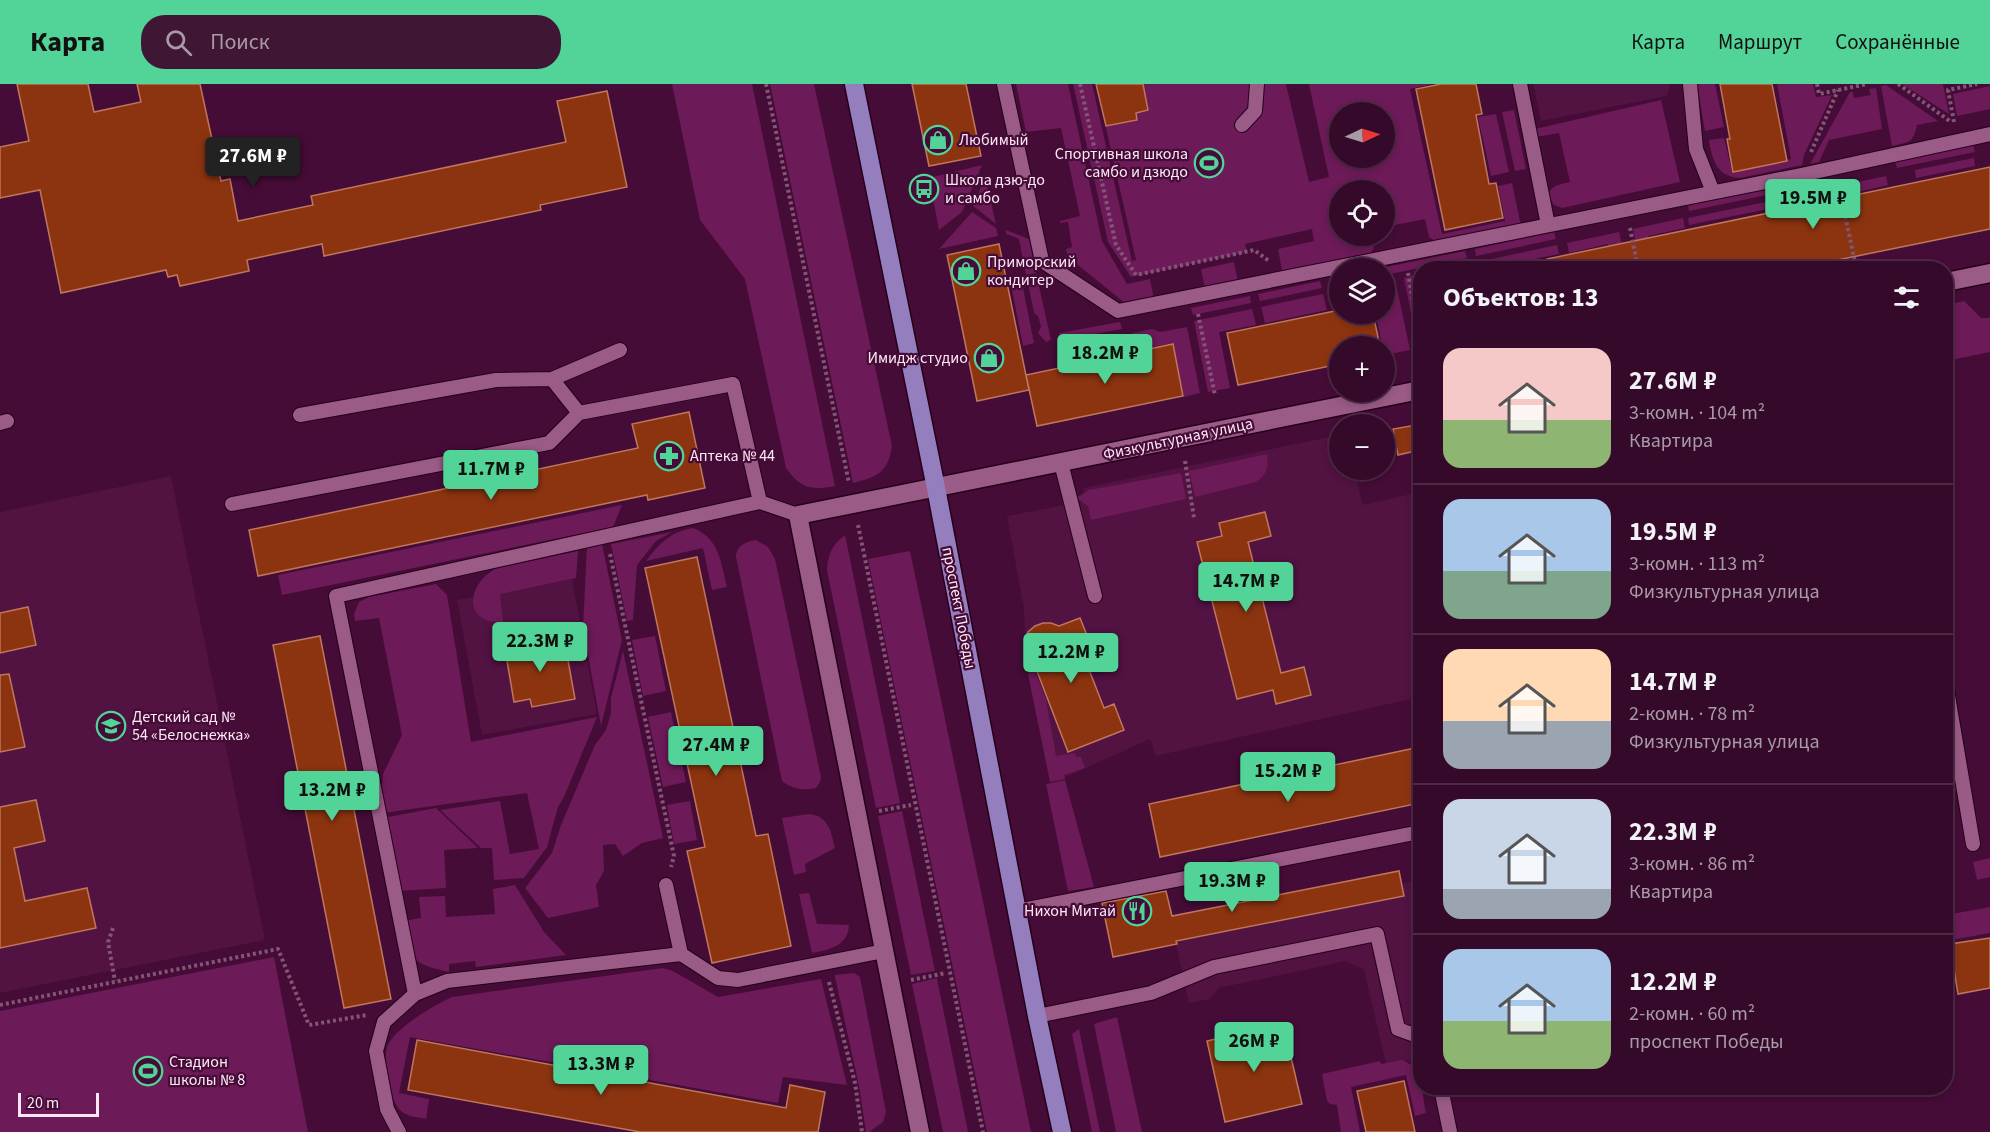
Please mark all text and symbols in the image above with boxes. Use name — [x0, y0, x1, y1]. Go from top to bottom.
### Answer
search box — [141, 15, 561, 69]
text: Карта — [30, 22, 105, 62]
icon: search — [162, 26, 195, 59]
text: Поиск — [210, 26, 270, 58]
text: Карта — [1631, 27, 1685, 57]
text: Маршрут — [1718, 27, 1802, 57]
text: Сохранённые — [1835, 27, 1960, 57]
north arrow — [1329, 102, 1395, 168]
map controls — [1329, 102, 1395, 480]
shop icon: Любимый — [922, 124, 954, 156]
place label: Любимый — [959, 129, 1029, 151]
pin: 27.6M ₽ — [198, 137, 308, 188]
text: 27.6M ₽ — [219, 142, 287, 170]
place label: Спортивная школа самбо и дзюдо — [1055, 143, 1188, 183]
sports icon: Спортивная школа самбо и дзюдо — [1193, 147, 1225, 179]
place label: Школа дзю-до и самбо — [945, 169, 1045, 209]
bus stop icon: Школа дзю-до и самбо — [908, 173, 940, 205]
pin: 19.5M ₽ — [1758, 179, 1868, 230]
button: locate — [1329, 180, 1395, 246]
text: 19.5M ₽ — [1779, 184, 1847, 212]
place label: Приморский кондитер — [987, 251, 1076, 291]
shop icon: Приморский кондитер — [950, 255, 982, 287]
button: layers — [1329, 258, 1395, 324]
text: Объектов: 13 — [1443, 279, 1599, 316]
icon: filters — [1890, 281, 1923, 314]
pin: 18.2M ₽ — [1050, 334, 1160, 385]
button: + — [1329, 336, 1395, 402]
text: 18.2M ₽ — [1071, 339, 1139, 367]
shop icon: Имидж студио — [973, 342, 1005, 374]
place label: Имидж студио — [867, 347, 968, 369]
text: 27.6M ₽ — [1629, 362, 1717, 399]
icon: home — [1491, 372, 1563, 444]
text: 3-комн. · 104 m² — [1629, 399, 1765, 427]
street label: Физкультурная улица — [1101, 412, 1255, 466]
button: − — [1329, 414, 1395, 480]
text: Квартира — [1629, 427, 1713, 455]
pharmacy icon: Аптека № 44 — [653, 440, 685, 472]
place label: Аптека № 44 — [690, 445, 775, 467]
pin: 11.7M ₽ — [436, 450, 546, 501]
text: 11.7M ₽ — [457, 455, 525, 483]
text: 19.5M ₽ — [1629, 513, 1717, 550]
icon: home — [1491, 523, 1563, 595]
street label: проспект Победы — [936, 545, 982, 671]
text: 3-комн. · 113 m² — [1629, 550, 1765, 578]
pin: 14.7M ₽ — [1191, 562, 1301, 613]
text: 14.7M ₽ — [1212, 567, 1280, 595]
text: Физкультурная улица — [1629, 578, 1820, 606]
pin: 22.3M ₽ — [485, 622, 595, 673]
text: 22.3M ₽ — [506, 627, 574, 655]
pin: 12.2M ₽ — [1016, 633, 1126, 684]
text: 12.2M ₽ — [1037, 638, 1105, 666]
text: 14.7M ₽ — [1629, 663, 1717, 700]
icon: home — [1491, 673, 1563, 745]
text: 2-комн. · 78 m² — [1629, 700, 1755, 728]
place label: Детский сад № 54 «Белоснежка» — [132, 706, 250, 746]
school or university icon: Детский сад № 54 «Белоснежка» — [95, 710, 127, 742]
pin: 27.4M ₽ — [661, 726, 771, 777]
text: Физкультурная улица — [1629, 728, 1820, 756]
text: 27.4M ₽ — [682, 731, 750, 759]
pin: 15.2M ₽ — [1233, 752, 1343, 803]
text: 15.2M ₽ — [1254, 757, 1322, 785]
pin: 13.2M ₽ — [277, 771, 387, 822]
text: 13.2M ₽ — [298, 776, 366, 804]
text: 22.3M ₽ — [1629, 813, 1717, 850]
icon: home — [1491, 823, 1563, 895]
text: 3-комн. · 86 m² — [1629, 850, 1755, 878]
pin: 19.3M ₽ — [1177, 862, 1287, 913]
text: 19.3M ₽ — [1198, 867, 1266, 895]
text: Квартира — [1629, 878, 1713, 906]
restaurant icon: Нихон Митай — [1121, 895, 1153, 927]
place label: Нихон Митай — [1024, 900, 1116, 922]
text: 12.2M ₽ — [1629, 963, 1717, 1000]
icon: home — [1491, 973, 1563, 1045]
text: 2-комн. · 60 m² — [1629, 1000, 1755, 1028]
pin: 26M ₽ — [1212, 1022, 1296, 1073]
text: 26M ₽ — [1229, 1027, 1279, 1055]
text: проспект Победы — [1629, 1028, 1784, 1056]
pin: 13.3M ₽ — [546, 1045, 656, 1096]
text: 13.3M ₽ — [567, 1050, 635, 1078]
place label: Стадион школы № 8 — [169, 1051, 245, 1091]
sports icon: Стадион школы № 8 — [132, 1055, 164, 1087]
scale bar — [18, 1090, 99, 1118]
text: 20 m — [27, 1092, 59, 1114]

